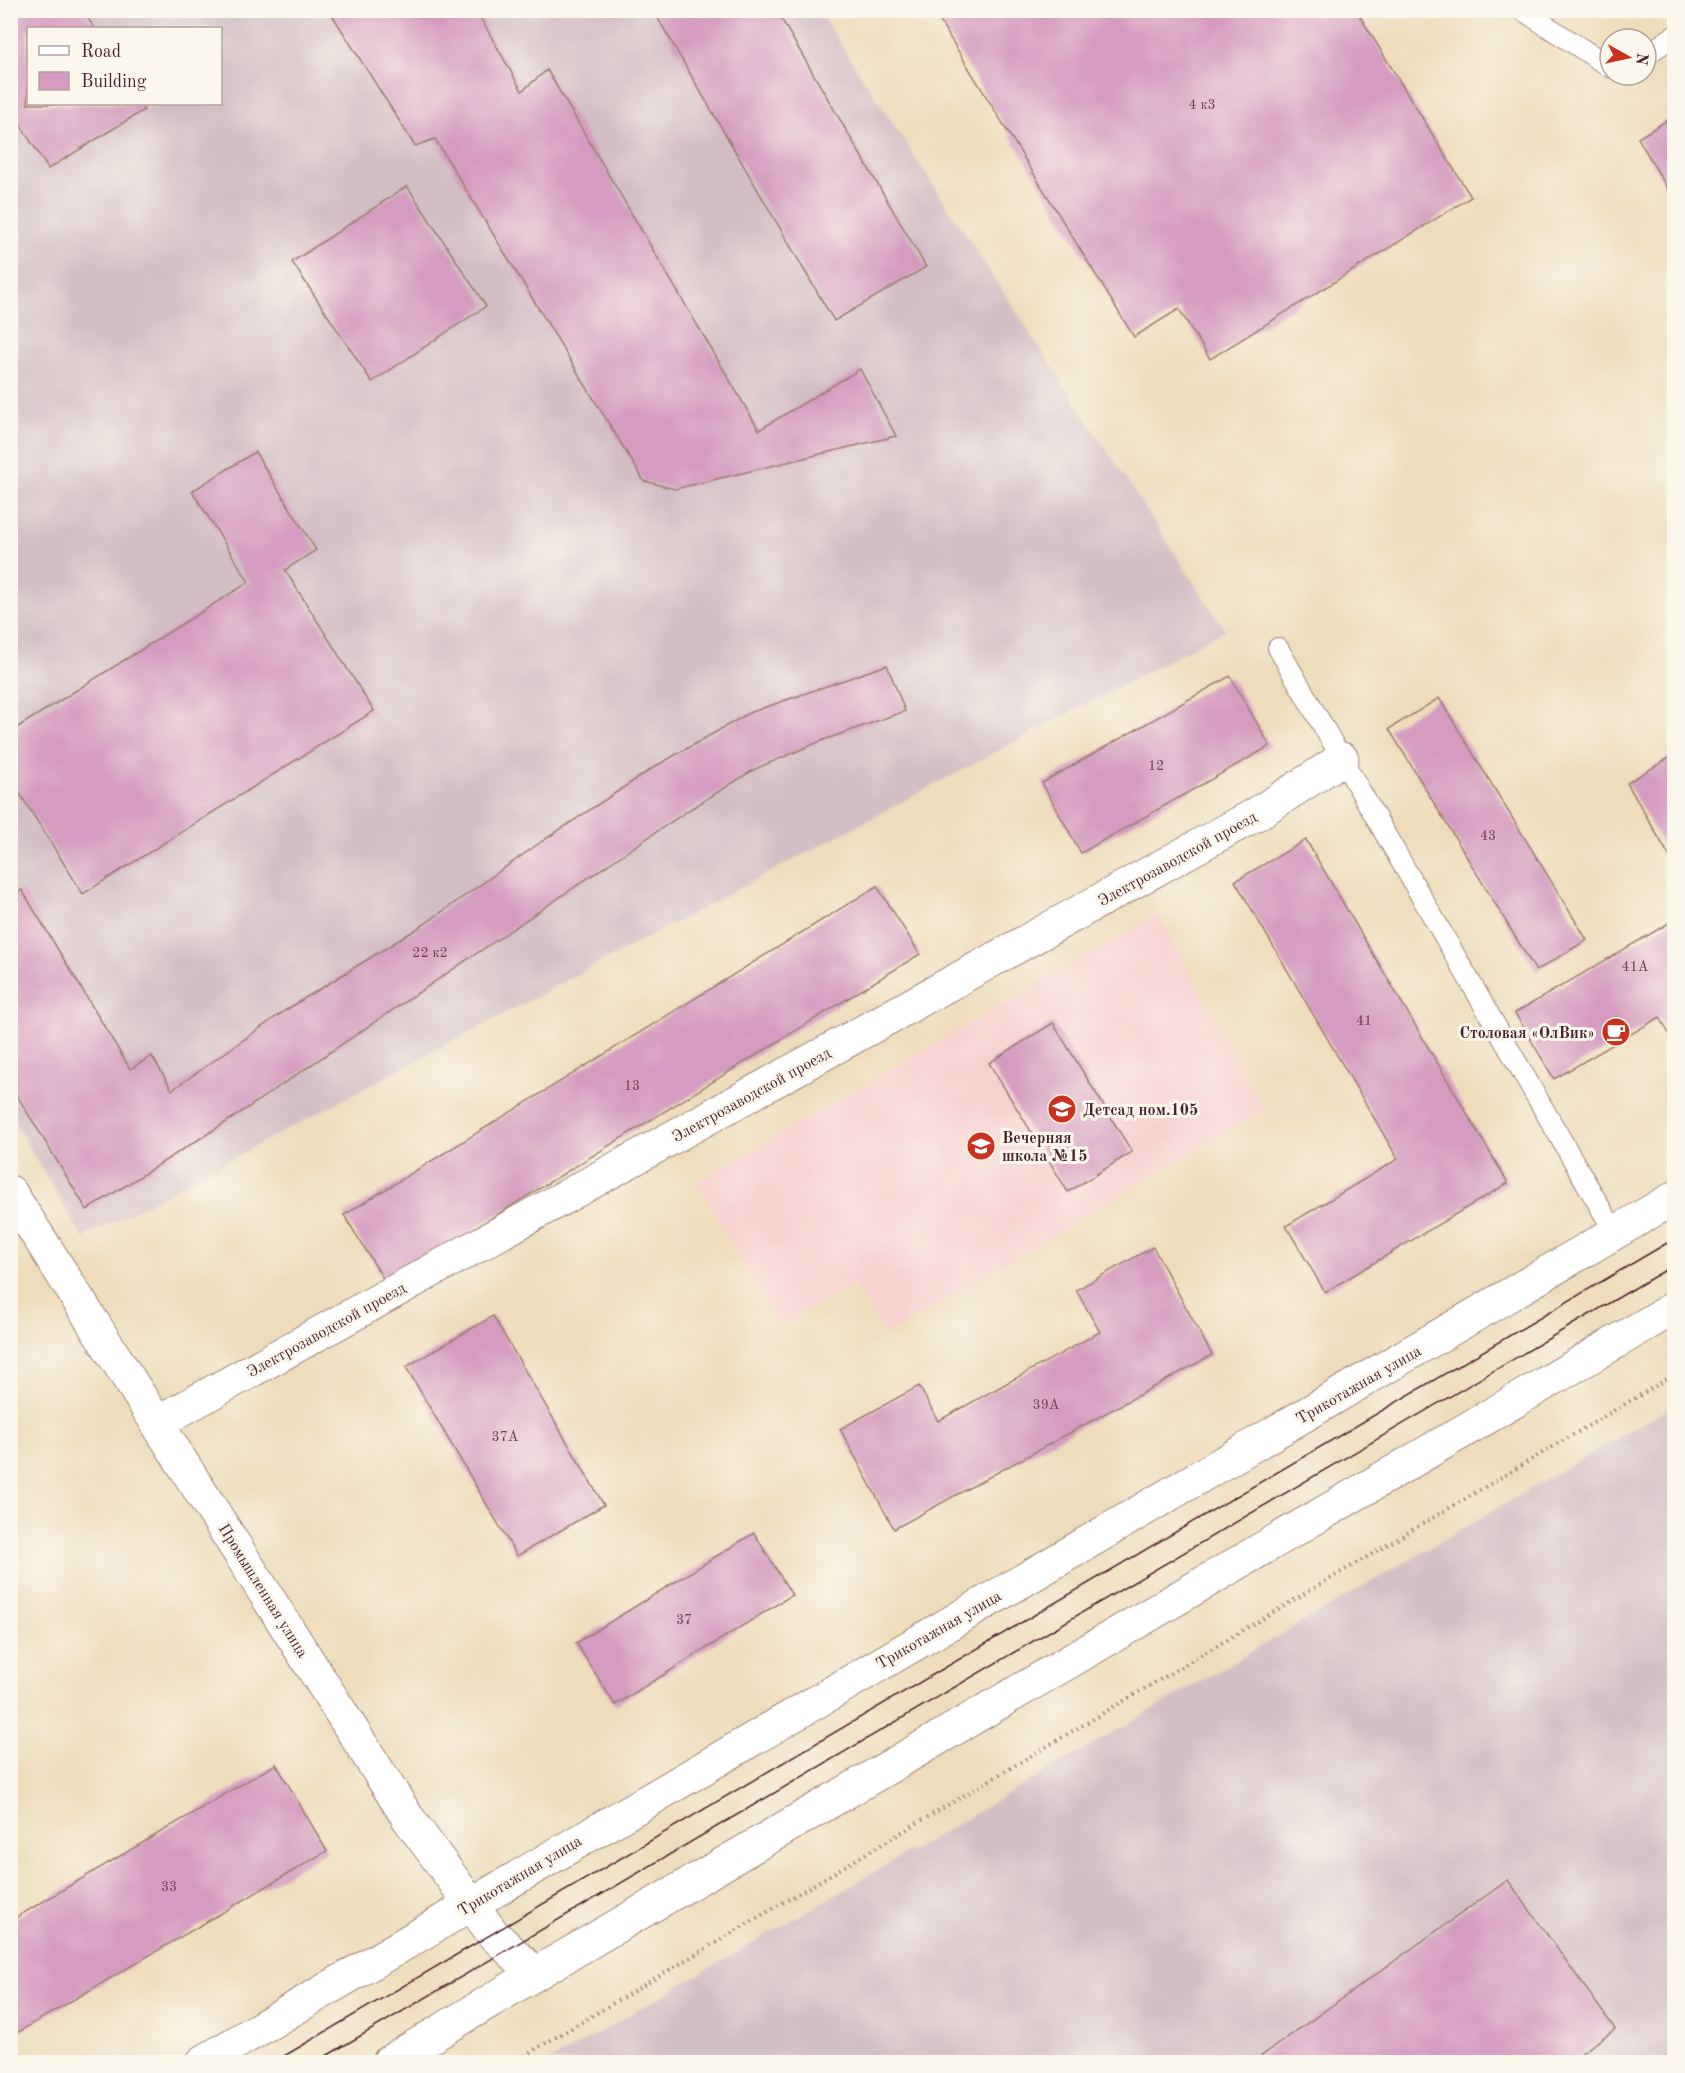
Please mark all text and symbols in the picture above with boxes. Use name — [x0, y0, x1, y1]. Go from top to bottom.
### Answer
legend — [27, 27, 222, 105]
north arrow — [1598, 27, 1658, 87]
text: Road — [81, 43, 121, 61]
text: N — [1632, 52, 1650, 67]
text: Building — [81, 73, 147, 91]
house number: 4 к3 — [1188, 98, 1216, 112]
house number: 12 — [1148, 759, 1164, 773]
street label: Электрозаводской проезд — [1096, 809, 1260, 910]
house number: 43 — [1480, 829, 1496, 843]
house number: 22 к2 — [412, 946, 448, 960]
house number: 41А — [1622, 960, 1649, 974]
house number: 41 — [1356, 1014, 1372, 1028]
cafe icon: Столовая «ОлВик» — [1600, 1016, 1632, 1048]
place label: Столовая «ОлВик» — [1459, 1026, 1595, 1042]
street label: Электрозаводской проезд — [670, 1045, 834, 1146]
house number: 13 — [624, 1079, 640, 1093]
school or university icon: Детсад ном.105 — [1046, 1093, 1078, 1125]
place label: Детсад ном.105 — [1083, 1103, 1198, 1119]
school or university icon: Вечерняя школа №15 — [965, 1130, 997, 1162]
place label: Вечерняя школа №15 — [1002, 1131, 1087, 1165]
street label: Электрозаводской проезд — [245, 1280, 409, 1381]
street label: Трикотажная улица — [1294, 1343, 1424, 1428]
house number: 39А — [1033, 1398, 1060, 1412]
house number: 37А — [492, 1430, 519, 1444]
street label: Промышленная улица — [215, 1521, 310, 1661]
street label: Трикотажная улица — [874, 1588, 1004, 1673]
house number: 37 — [676, 1613, 692, 1627]
street label: Трикотажная улица — [455, 1833, 585, 1920]
house number: 33 — [161, 1880, 177, 1894]

